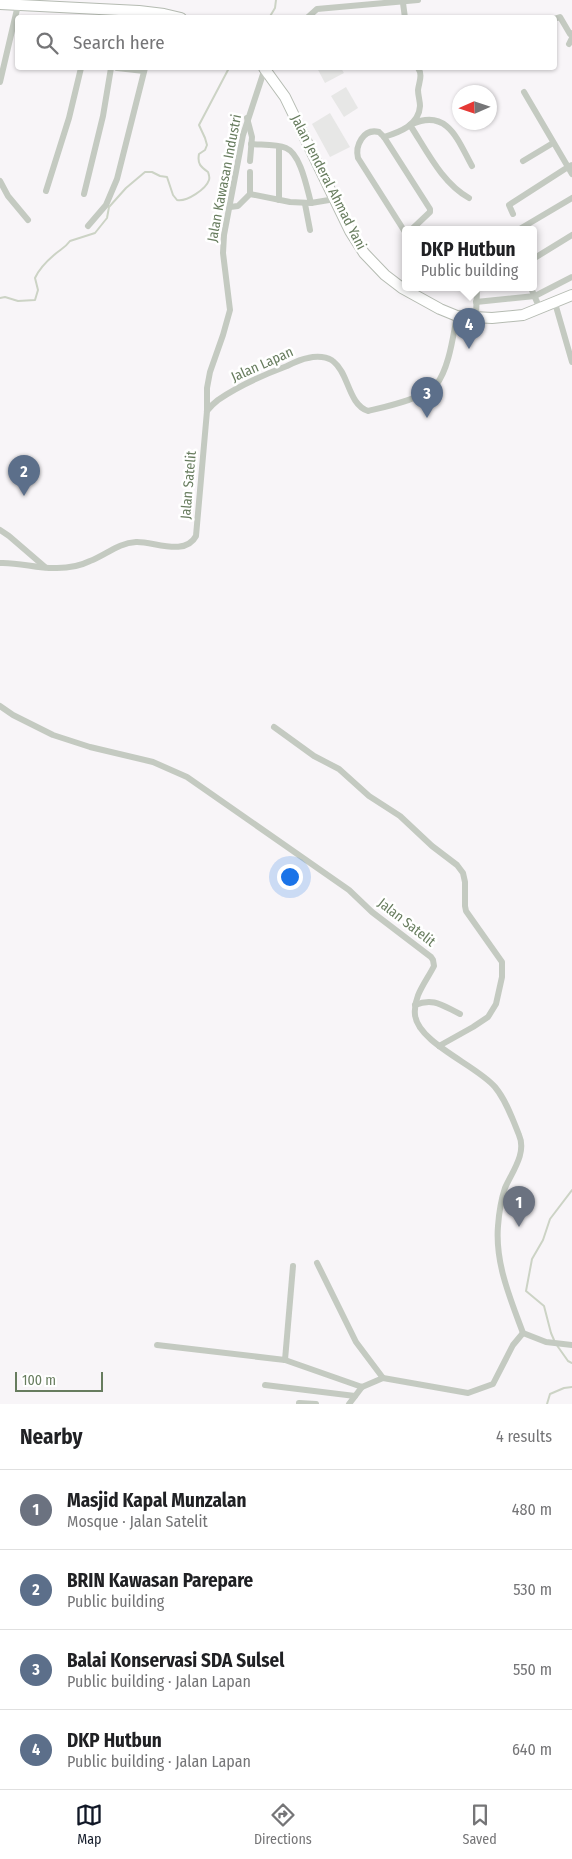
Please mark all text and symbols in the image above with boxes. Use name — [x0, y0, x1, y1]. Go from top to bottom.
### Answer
search box — [15, 15, 557, 70]
icon: search — [33, 29, 61, 57]
text: Search here — [73, 31, 165, 54]
north arrow — [452, 85, 497, 130]
street label: Jalan Jenderal Ahmad Yani — [287, 112, 370, 253]
street label: Jalan Kawasan Industri — [204, 113, 245, 243]
popup — [402, 226, 537, 291]
text: DKP Hutbun — [421, 238, 516, 261]
text: Public building — [421, 261, 518, 280]
pin: 4 — [453, 308, 485, 349]
street label: Jalan Lapan — [228, 343, 296, 386]
pin: 3 — [411, 377, 443, 418]
street label: Jalan Satelit — [177, 450, 200, 520]
pin: 2 — [8, 455, 40, 496]
your location — [277, 864, 303, 890]
street label: Jalan Satelit — [374, 895, 439, 950]
pin: 1 — [503, 1186, 535, 1227]
scale bar — [15, 1369, 102, 1392]
text: 100 m — [22, 1372, 56, 1389]
text: Nearby — [20, 1424, 82, 1450]
text: 4 results — [496, 1427, 552, 1446]
text: Masjid Kapal Munzalan — [67, 1489, 246, 1512]
text: 1 — [33, 1500, 39, 1519]
text: 480 m — [512, 1500, 552, 1519]
text: Mosque · Jalan Satelit — [67, 1512, 208, 1531]
text: BRIN Kawasan Parepare — [67, 1569, 253, 1592]
text: 2 — [32, 1580, 40, 1599]
text: 530 m — [513, 1580, 552, 1599]
text: Public building — [67, 1592, 164, 1611]
text: Balai Konservasi SDA Sulsel — [67, 1649, 284, 1672]
text: 3 — [32, 1660, 40, 1679]
text: 550 m — [513, 1660, 552, 1679]
text: Public building · Jalan Lapan — [67, 1672, 251, 1691]
text: DKP Hutbun — [67, 1729, 162, 1752]
text: 4 — [32, 1740, 40, 1759]
text: 640 m — [512, 1740, 552, 1759]
text: Public building · Jalan Lapan — [67, 1752, 251, 1771]
tab: Map — [75, 1801, 103, 1848]
tab: Directions — [254, 1801, 312, 1848]
tab: Saved — [462, 1801, 497, 1848]

